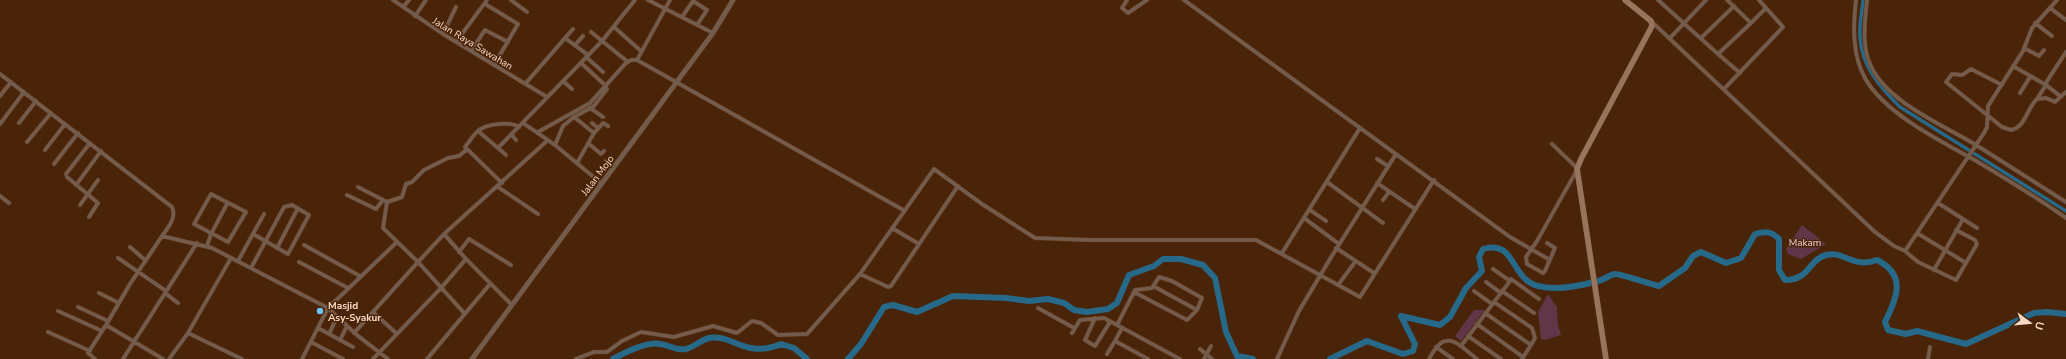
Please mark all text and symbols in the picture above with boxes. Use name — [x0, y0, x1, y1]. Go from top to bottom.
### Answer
street label: Jalan Raya Sawahan — [429, 14, 515, 73]
street label: Jalan Mojo — [577, 152, 618, 199]
park label: Makam — [1789, 236, 1821, 250]
place label: Masjid Asy-Syakur — [328, 299, 381, 325]
north arrow — [2010, 303, 2050, 343]
marker: Masjid Asy-Syakur — [315, 306, 325, 316]
text: U — [2031, 320, 2047, 332]

